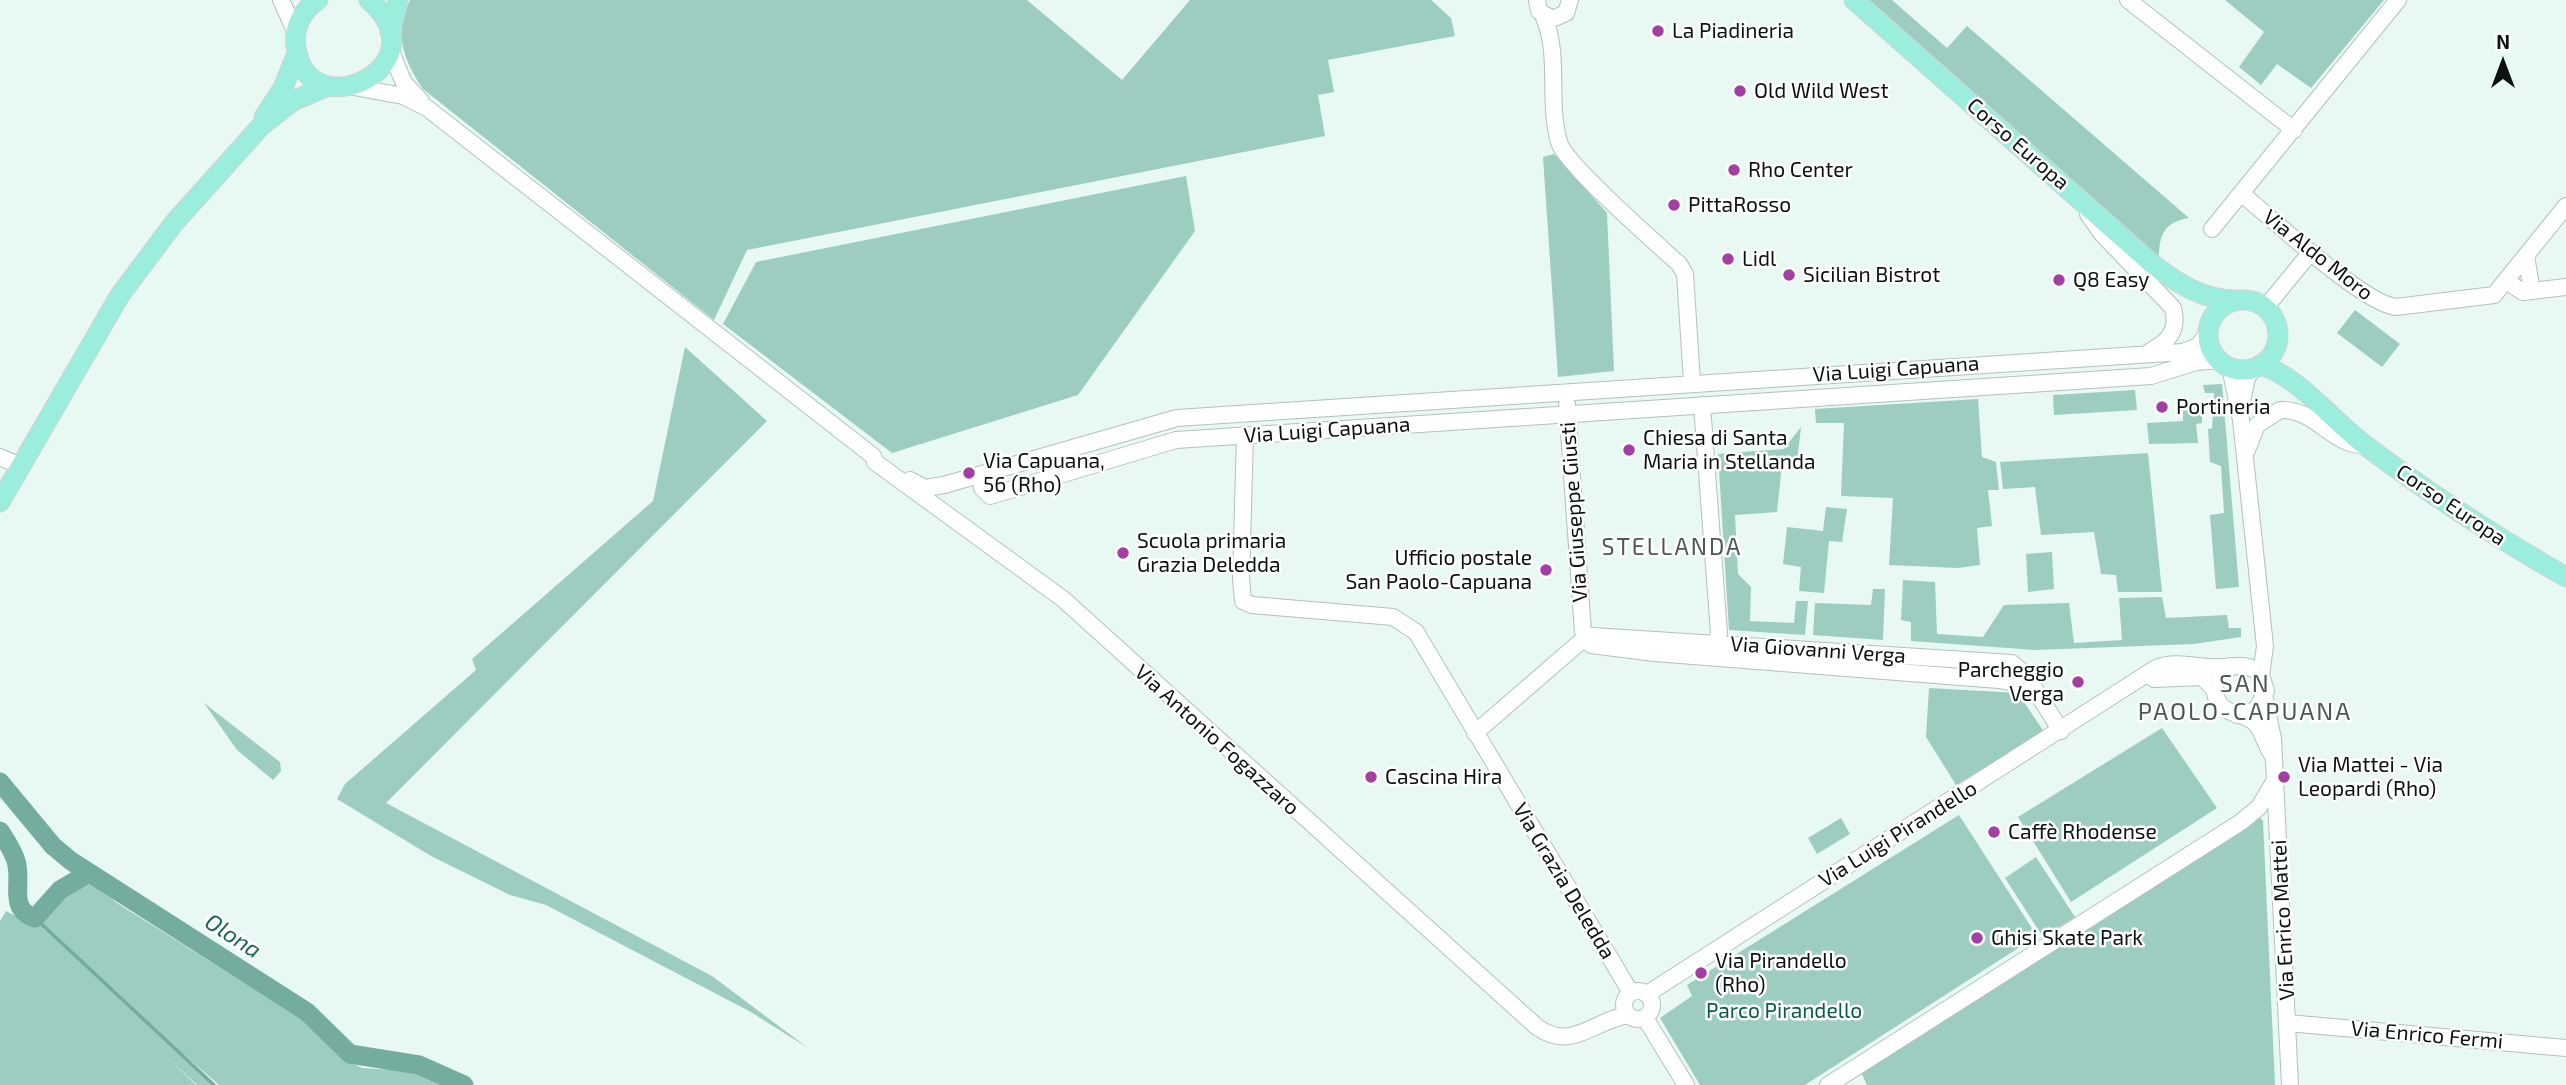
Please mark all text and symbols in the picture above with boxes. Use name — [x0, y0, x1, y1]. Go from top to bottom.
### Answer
place label: La Piadineria — [1672, 18, 1794, 44]
marker: La Piadineria — [1650, 23, 1666, 39]
north arrow — [2468, 28, 2538, 98]
text: N — [2496, 30, 2510, 53]
place label: Old Wild West — [1754, 78, 1889, 104]
marker: Old Wild West — [1732, 83, 1748, 99]
street label: Corso Europa — [1962, 93, 2074, 195]
place label: Rho Center — [1748, 157, 1853, 183]
marker: Rho Center — [1726, 162, 1742, 178]
place label: PittaRosso — [1688, 192, 1791, 218]
marker: PittaRosso — [1666, 197, 1682, 213]
street label: Via Aldo Moro — [2258, 204, 2378, 306]
place label: Lidl — [1742, 246, 1776, 272]
marker: Lidl — [1720, 251, 1736, 267]
place label: Sicilian Bistrot — [1803, 262, 1940, 288]
marker: Sicilian Bistrot — [1781, 267, 1797, 283]
place label: Q8 Easy — [2073, 267, 2149, 293]
marker: Q8 Easy — [2051, 272, 2067, 288]
street label: Via Luigi Capuana — [1812, 351, 1980, 387]
place label: Portineria — [2176, 394, 2270, 420]
marker: Portineria — [2154, 399, 2170, 415]
street label: Via Luigi Capuana — [1243, 412, 1411, 448]
street label: Via Giuseppe Giusti — [1555, 421, 1593, 603]
place label: Chiesa di Santa Maria in Stellanda — [1643, 425, 1816, 475]
marker: Chiesa di Santa Maria in Stellanda — [1621, 442, 1637, 458]
place label: Via Capuana, 56 (Rho) — [983, 448, 1105, 498]
street label: Corso Europa — [2391, 459, 2511, 551]
marker: Via Capuana, 56 (Rho) — [961, 465, 977, 481]
place label: Scuola primaria Grazia Deledda — [1137, 528, 1286, 578]
district label: STELLANDA — [1603, 533, 1741, 561]
marker: Scuola primaria Grazia Deledda — [1115, 545, 1131, 561]
place label: Ufficio postale San Paolo-Capuana — [1346, 545, 1532, 595]
marker: Ufficio postale San Paolo-Capuana — [1538, 562, 1554, 578]
street label: Via Giovanni Verga — [1729, 631, 1907, 669]
place label: Parcheggio Verga — [1958, 657, 2064, 707]
street label: Via Antonio Fogazzaro — [1130, 660, 1304, 820]
district label: SAN PAOLO-CAPUANA — [2139, 670, 2351, 726]
marker: Parcheggio Verga — [2070, 674, 2086, 690]
place label: Via Mattei - Via Leopardi (Rho) — [2298, 752, 2443, 802]
place label: Cascina Hira — [1385, 764, 1502, 790]
marker: Cascina Hira — [1363, 769, 1379, 785]
marker: Via Mattei - Via Leopardi (Rho) — [2276, 769, 2292, 785]
street label: Via Luigi Pirandello — [1814, 775, 1982, 893]
street label: Via Grazia Deledda — [1507, 798, 1621, 964]
place label: Caffè Rhodense — [2008, 819, 2157, 845]
marker: Caffè Rhodense — [1986, 824, 2002, 840]
street label: Via Enrico Mattei — [2266, 839, 2300, 1001]
water label: Olona — [200, 908, 266, 964]
place label: Ghisi Skate Park — [1991, 925, 2143, 951]
marker: Ghisi Skate Park — [1969, 930, 1985, 946]
place label: Via Pirandello (Rho) — [1715, 948, 1847, 998]
marker: Via Pirandello (Rho) — [1693, 965, 1709, 981]
park label: Parco Pirandello — [1706, 998, 1862, 1024]
street label: Via Enrico Fermi — [2350, 1016, 2504, 1054]

